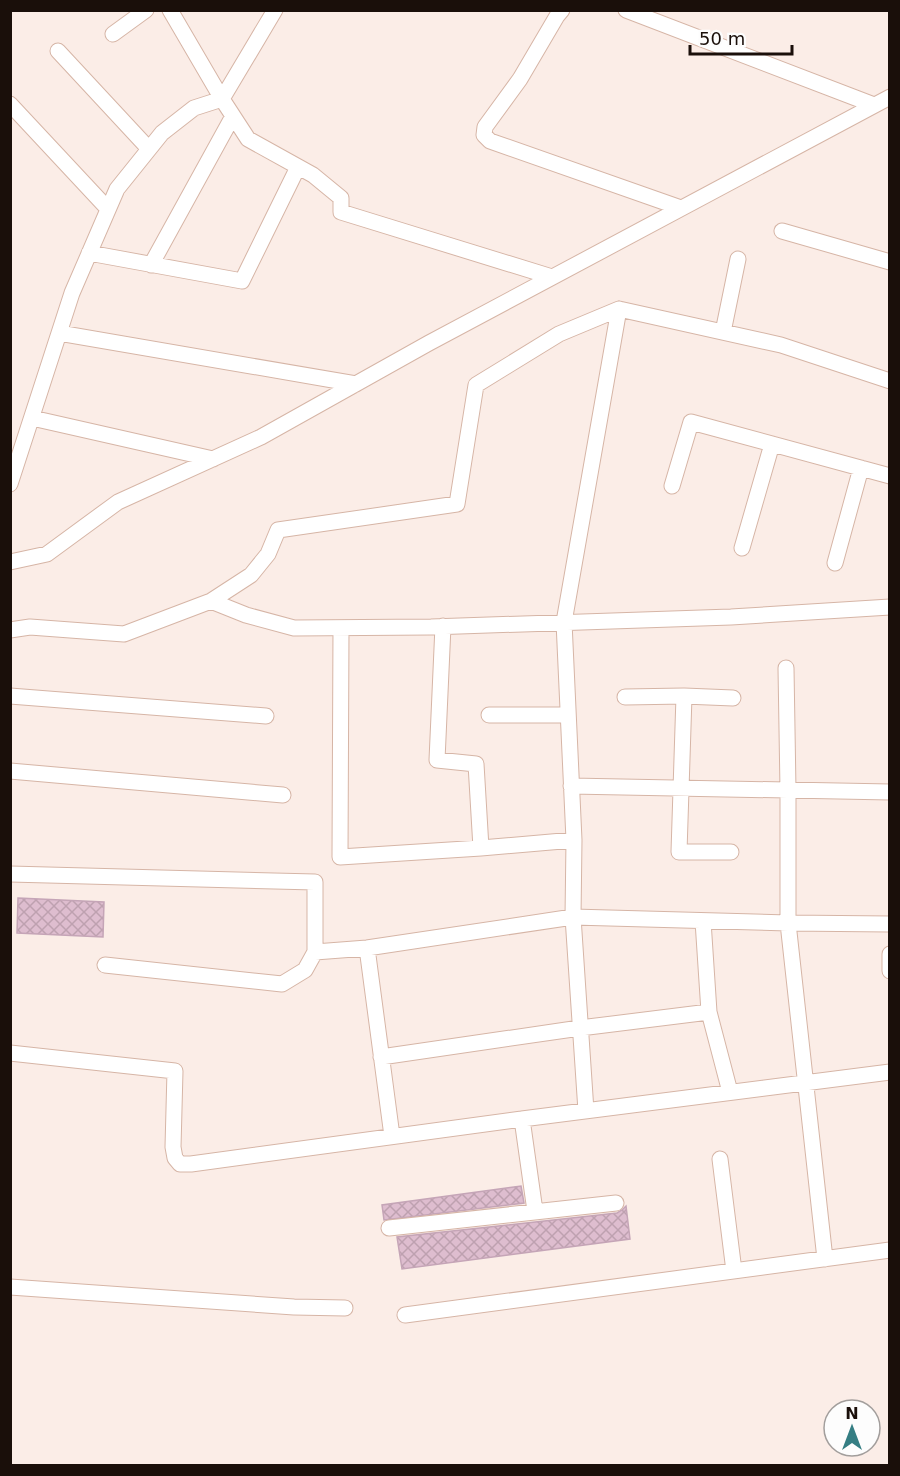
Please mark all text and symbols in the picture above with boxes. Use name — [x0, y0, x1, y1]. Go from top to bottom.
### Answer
scale bar — [690, 18, 792, 56]
text: 50 m — [699, 28, 745, 49]
north arrow — [822, 1398, 882, 1458]
text: N — [845, 1404, 859, 1423]

